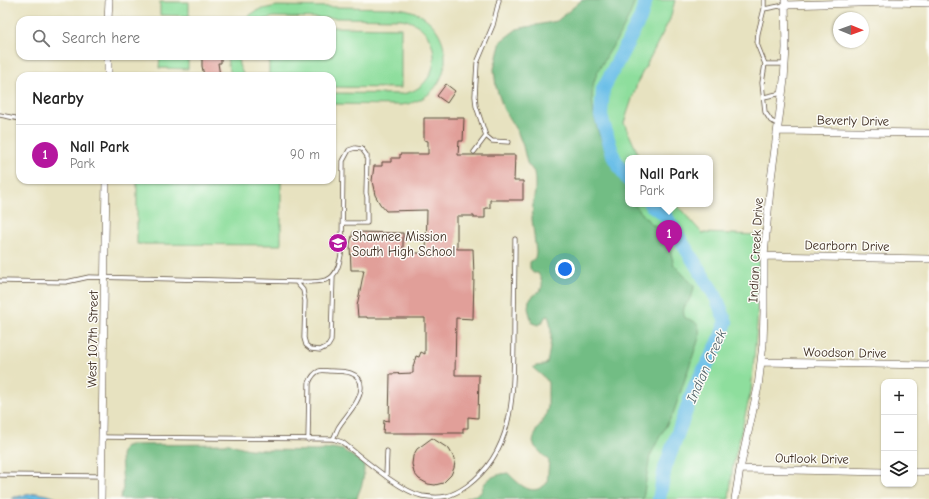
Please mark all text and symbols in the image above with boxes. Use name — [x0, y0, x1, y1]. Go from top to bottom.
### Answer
north arrow — [833, 12, 869, 48]
search box — [16, 16, 336, 60]
icon: search — [30, 27, 52, 49]
text: Search here — [62, 29, 140, 47]
text: Nearby — [32, 89, 83, 108]
street label: Beverly Drive — [817, 112, 890, 129]
text: Nall Park — [70, 138, 129, 156]
text: 1 — [42, 147, 48, 162]
text: 90 m — [290, 147, 320, 162]
popup — [625, 155, 713, 207]
text: Park — [70, 156, 95, 171]
text: Nall Park — [639, 165, 699, 183]
text: Park — [639, 183, 664, 198]
street label: Indian Creek Drive — [745, 197, 766, 303]
pin: 1 — [656, 220, 682, 253]
place label: Shawnee Mission South High School — [352, 229, 455, 259]
school or university icon: Shawnee Mission South High School — [327, 232, 349, 254]
street label: Dearborn Drive — [804, 237, 890, 254]
your location — [555, 259, 575, 279]
street label: West 107th Street — [84, 289, 101, 388]
water label: Indian Creek — [682, 327, 730, 406]
street label: Woodson Drive — [803, 344, 887, 361]
map controls — [881, 379, 917, 487]
button: + — [881, 379, 917, 415]
button: − — [881, 415, 917, 451]
street label: Outlook Drive — [775, 450, 850, 467]
button: layers — [881, 451, 917, 487]

